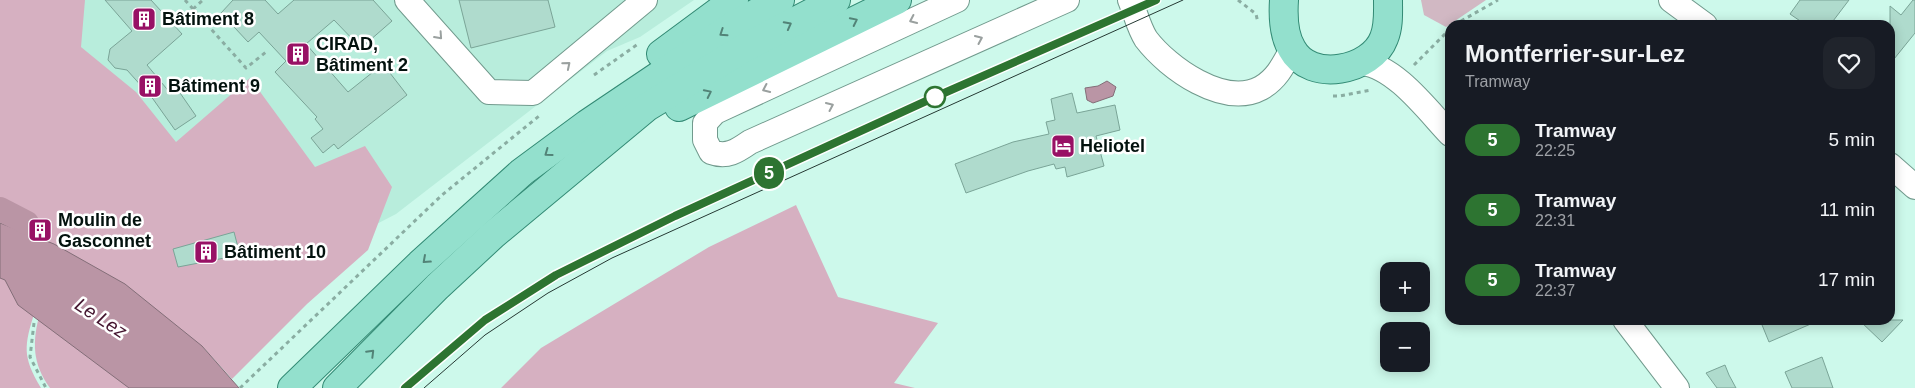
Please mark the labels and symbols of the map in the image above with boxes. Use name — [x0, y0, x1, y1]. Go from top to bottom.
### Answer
building icon: Bâtiment 8 — [131, 6, 157, 32]
place label: Bâtiment 8 — [162, 9, 254, 29]
one-way arrow — [909, 14, 918, 25]
one-way arrow — [849, 17, 858, 27]
one-way arrow — [783, 21, 792, 31]
one-way arrow — [719, 27, 728, 36]
one-way arrow — [433, 31, 442, 40]
place label: CIRAD, Bâtiment 2 — [316, 34, 408, 75]
one-way arrow — [974, 35, 983, 46]
building icon: CIRAD, Bâtiment 2 — [285, 41, 311, 67]
one-way arrow — [561, 61, 570, 70]
building icon: Bâtiment 9 — [137, 73, 163, 99]
place label: Bâtiment 9 — [168, 76, 260, 96]
one-way arrow — [762, 83, 771, 93]
unlabelled marker — [924, 86, 946, 108]
one-way arrow — [703, 89, 712, 99]
one-way arrow — [825, 101, 834, 112]
hotel icon: Heliotel — [1050, 133, 1076, 159]
place label: Heliotel — [1080, 136, 1145, 156]
one-way arrow — [545, 147, 554, 155]
line badge: 5 — [753, 157, 785, 189]
place label: Moulin de Gasconnet — [58, 210, 151, 251]
building icon: Moulin de Gasconnet — [27, 217, 53, 243]
building icon: Bâtiment 10 — [193, 239, 219, 265]
place label: Bâtiment 10 — [224, 242, 326, 262]
one-way arrow — [422, 254, 431, 263]
water label: Le Lez — [71, 294, 131, 343]
one-way arrow — [365, 350, 374, 359]

